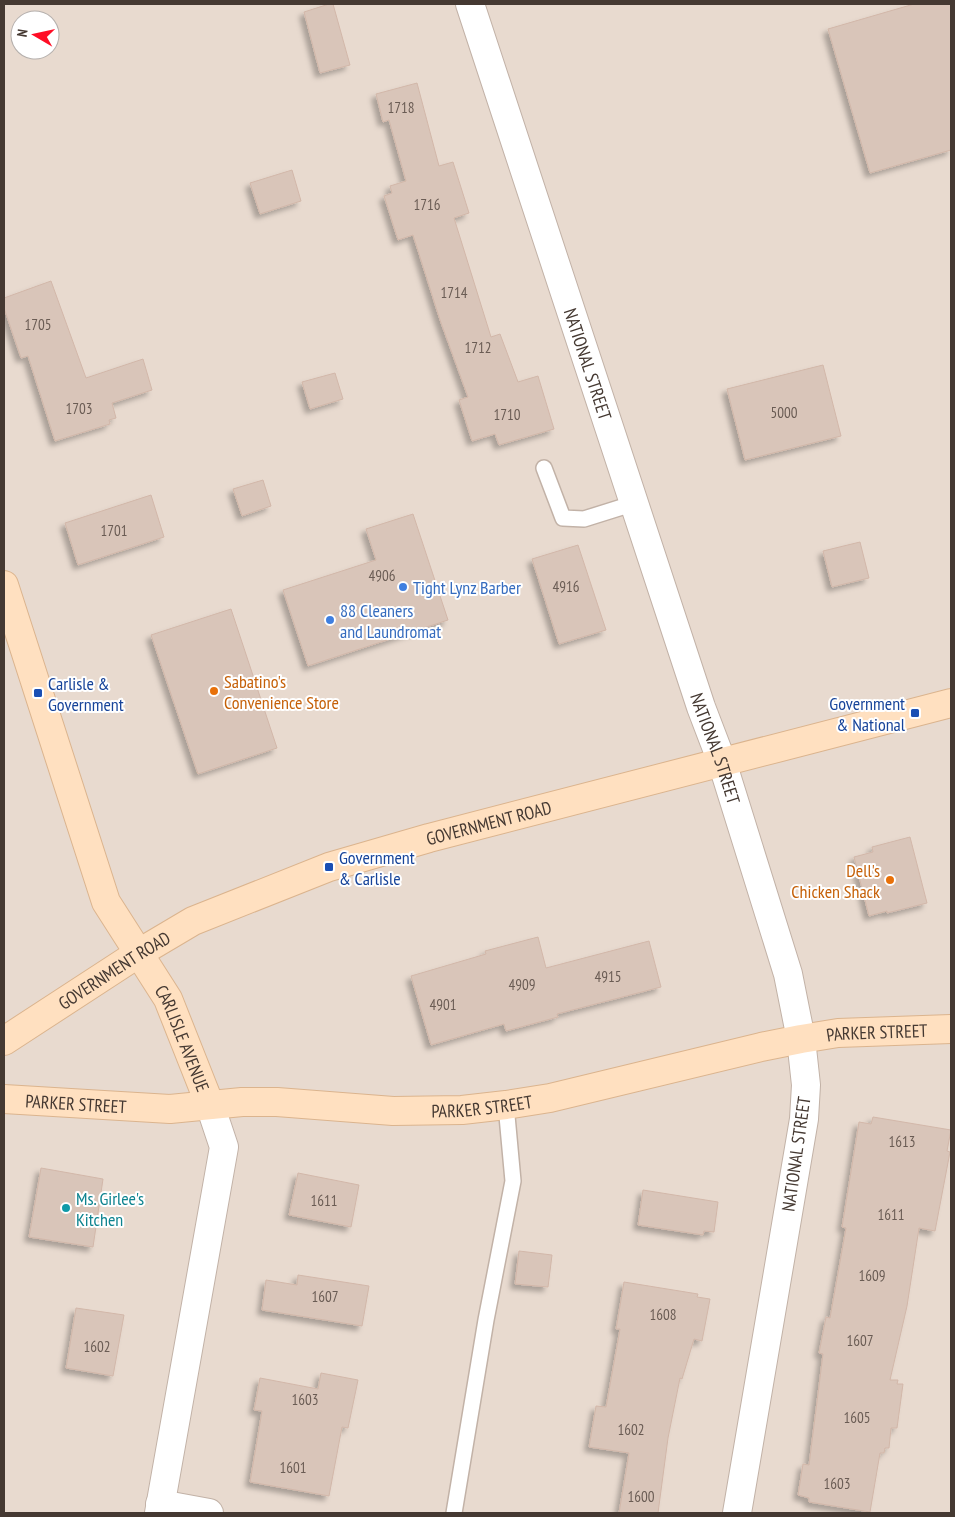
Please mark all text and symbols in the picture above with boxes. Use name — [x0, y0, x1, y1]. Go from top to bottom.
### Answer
north arrow — [10, 10, 60, 60]
text: N — [13, 28, 32, 38]
house number: 1718 — [387, 98, 415, 117]
house number: 1716 — [413, 195, 441, 214]
house number: 1714 — [440, 283, 468, 302]
street label: NATIONAL STREET — [559, 305, 617, 423]
house number: 1705 — [24, 315, 52, 334]
house number: 1712 — [464, 338, 492, 357]
house number: 1703 — [65, 399, 93, 418]
house number: 5000 — [770, 403, 798, 422]
house number: 1710 — [493, 405, 521, 424]
house number: 1701 — [100, 521, 128, 540]
house number: 4906 — [368, 566, 396, 585]
place label: Tight Lynz Barber — [413, 576, 521, 599]
house number: 4916 — [552, 577, 580, 596]
marker: Tight Lynz Barber — [397, 581, 409, 593]
place label: 88 Cleaners and Laundromat — [340, 599, 441, 643]
marker: 88 Cleaners and Laundromat — [324, 614, 336, 626]
place label: Sabatino's Convenience Store — [224, 670, 339, 714]
place label: Carlisle & Government — [48, 672, 124, 716]
marker: Sabatino's Convenience Store — [208, 685, 220, 697]
marker: Carlisle & Government — [32, 687, 44, 699]
street label: NATIONAL STREET — [686, 690, 746, 807]
place label: Government & National — [829, 692, 906, 736]
marker: Government & National — [909, 707, 921, 719]
street label: GOVERNMENT ROAD — [424, 795, 554, 850]
place label: Government & Carlisle — [339, 846, 415, 890]
place label: Dell's Chicken Shack — [791, 859, 880, 903]
marker: Government & Carlisle — [323, 861, 335, 873]
marker: Dell's Chicken Shack — [884, 874, 896, 886]
street label: GOVERNMENT ROAD — [54, 926, 174, 1014]
house number: 4915 — [594, 967, 622, 986]
house number: 4909 — [508, 975, 536, 994]
street label: CARLISLE AVENUE — [150, 980, 215, 1095]
house number: 4901 — [429, 995, 457, 1014]
street label: PARKER STREET — [824, 1018, 928, 1046]
street label: PARKER STREET — [25, 1089, 127, 1118]
street label: PARKER STREET — [431, 1089, 534, 1122]
street label: NATIONAL STREET — [777, 1095, 815, 1213]
house number: 1613 — [888, 1132, 916, 1151]
place label: Ms. Girlee's Kitchen — [76, 1187, 144, 1231]
house number: 1611 — [310, 1191, 338, 1210]
marker: Ms. Girlee's Kitchen — [60, 1202, 72, 1214]
house number: 1611 — [877, 1205, 905, 1224]
house number: 1609 — [858, 1266, 886, 1285]
house number: 1607 — [311, 1287, 339, 1306]
house number: 1608 — [649, 1305, 677, 1324]
house number: 1607 — [846, 1331, 874, 1350]
house number: 1602 — [83, 1337, 111, 1356]
house number: 1603 — [291, 1390, 319, 1409]
house number: 1605 — [843, 1408, 871, 1427]
house number: 1602 — [617, 1420, 645, 1439]
house number: 1601 — [279, 1458, 307, 1477]
house number: 1603 — [823, 1474, 851, 1493]
house number: 1600 — [627, 1487, 655, 1506]

